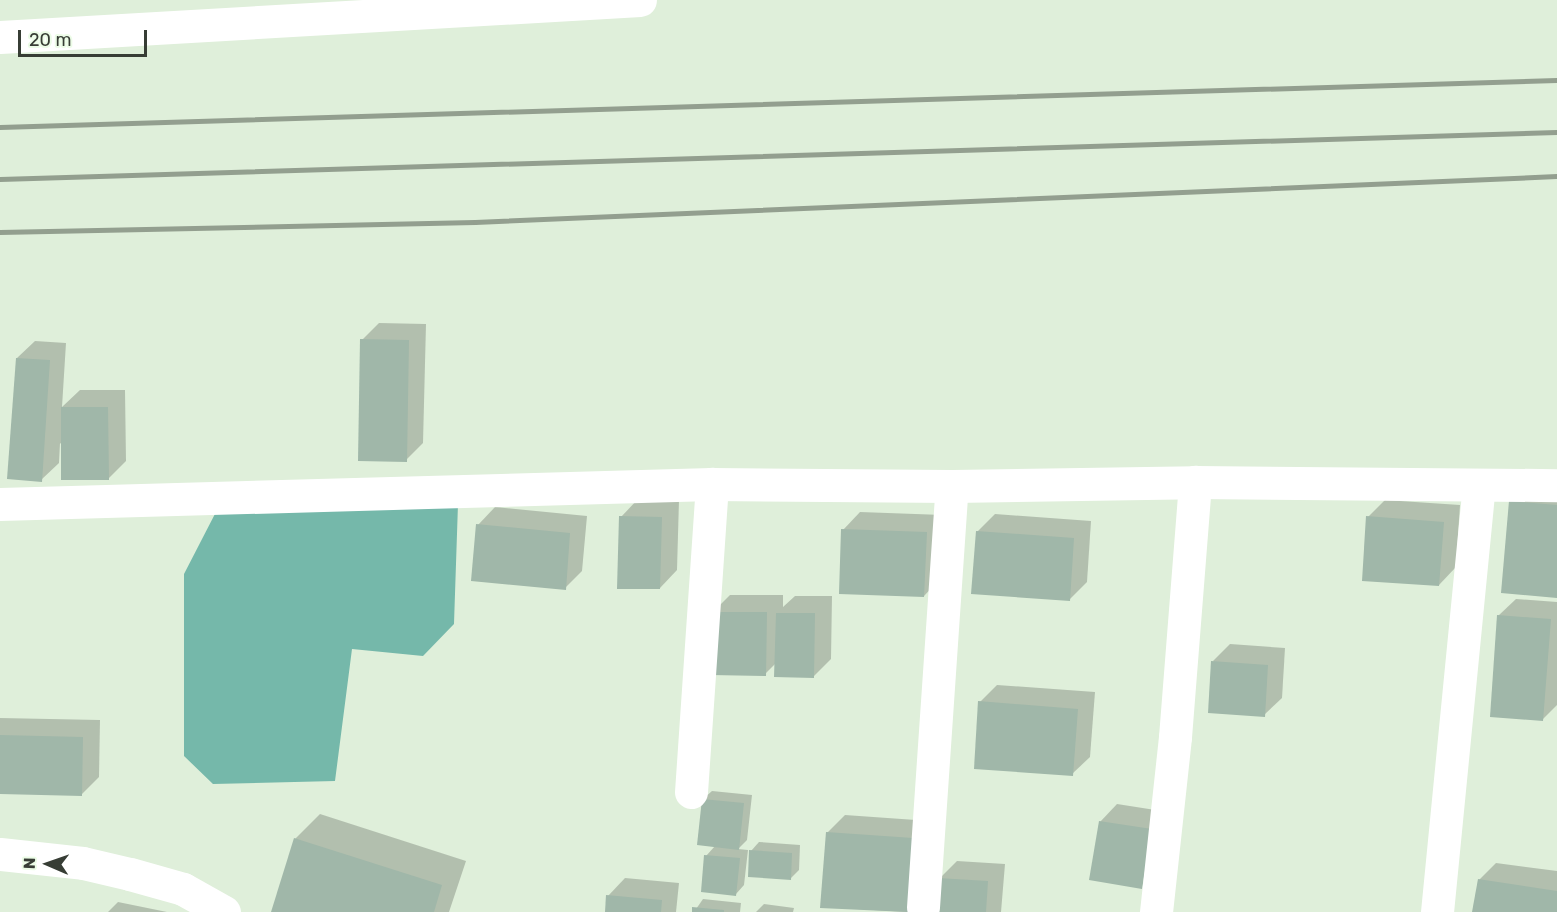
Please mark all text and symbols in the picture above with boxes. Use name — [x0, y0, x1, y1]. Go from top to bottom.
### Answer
scale bar — [21, 18, 150, 56]
text: 20 m — [29, 29, 71, 51]
north arrow — [18, 834, 78, 894]
text: N — [20, 857, 39, 869]

